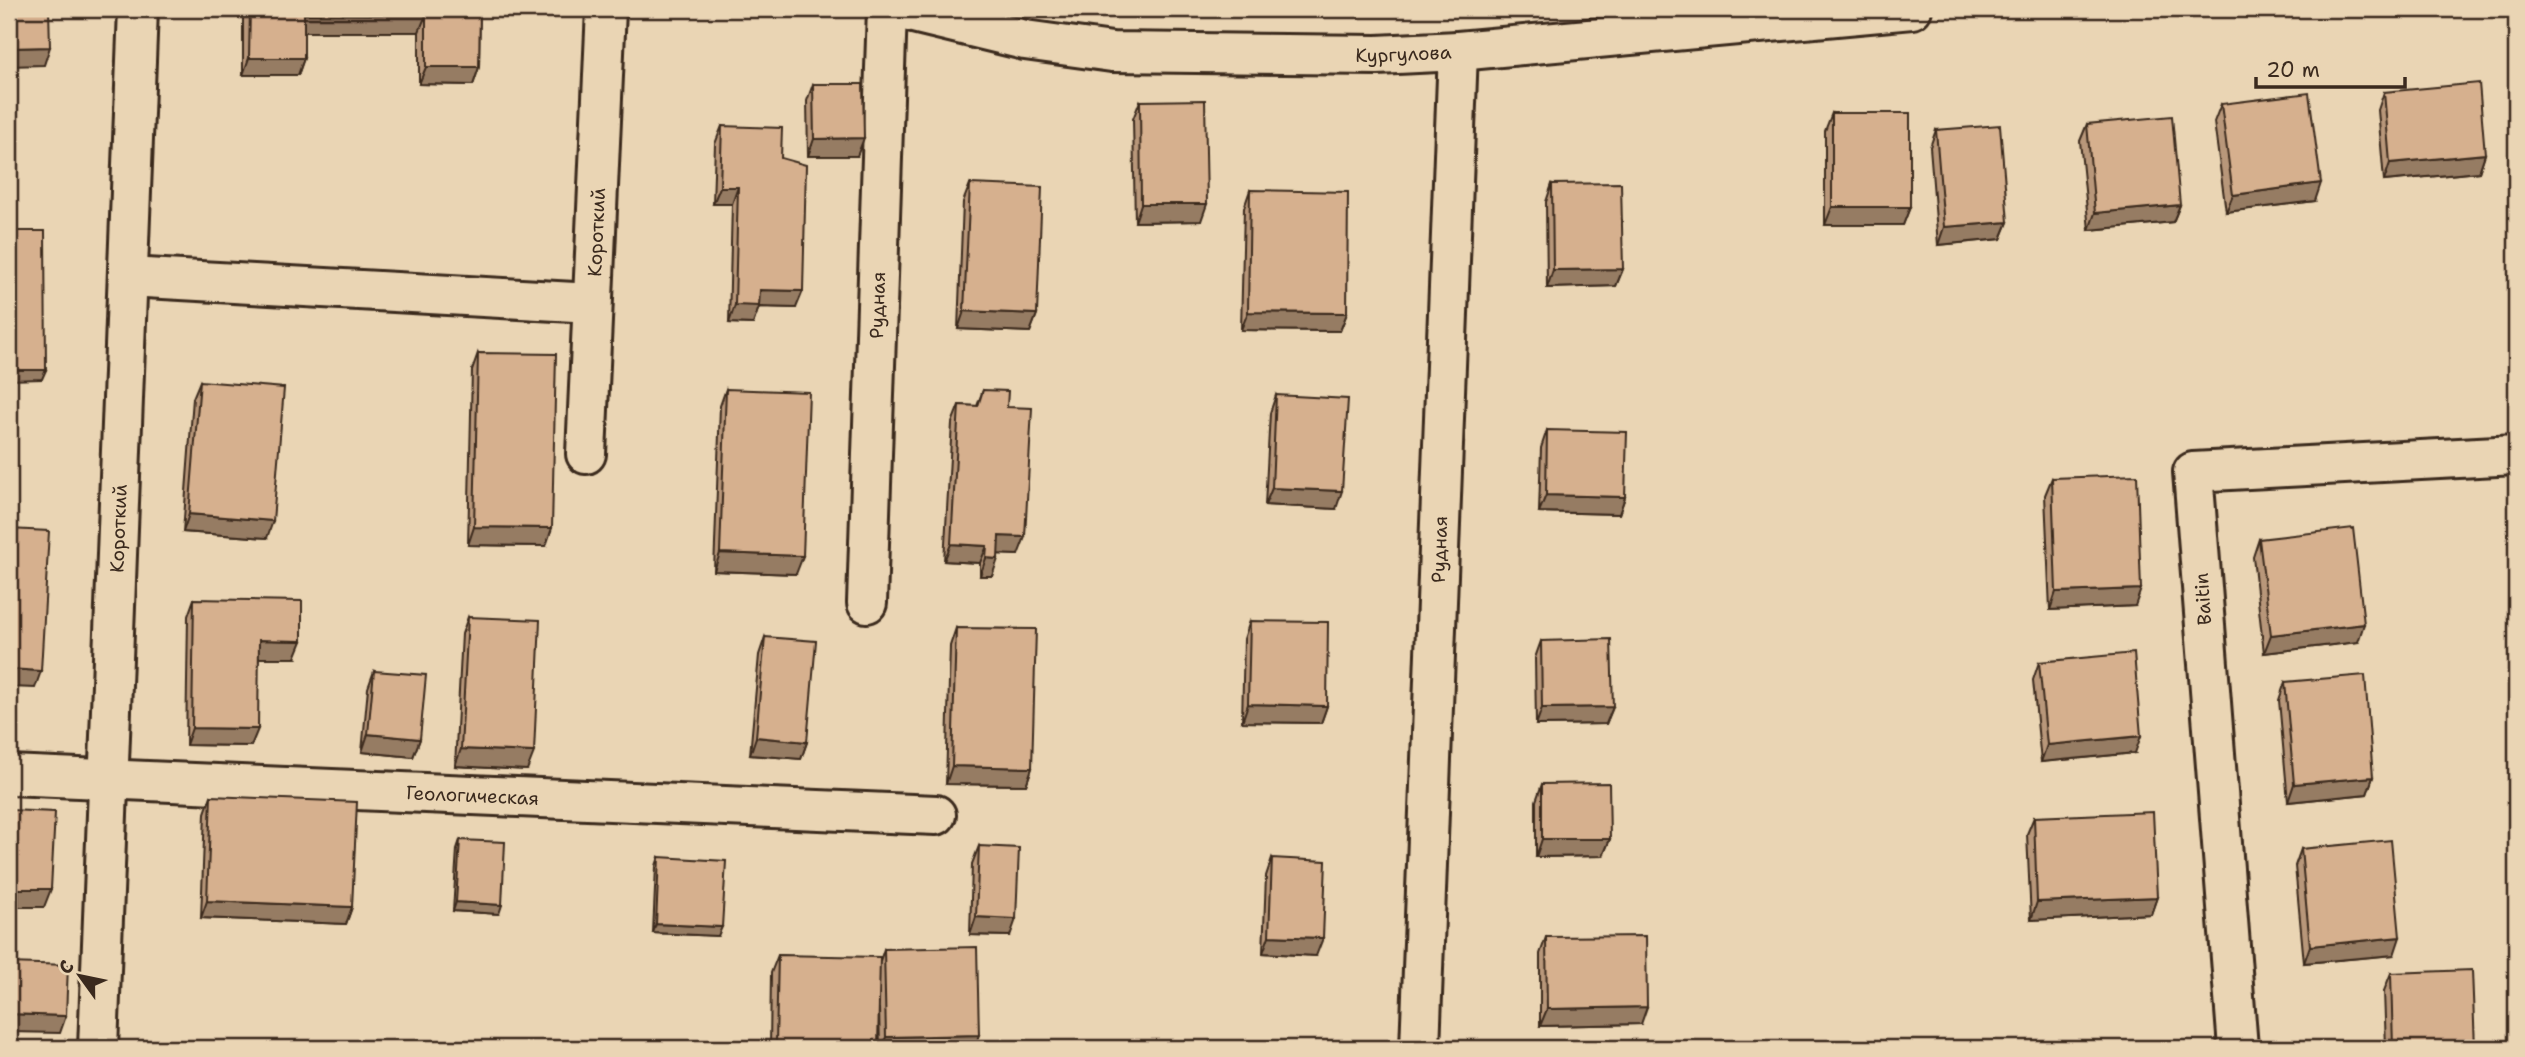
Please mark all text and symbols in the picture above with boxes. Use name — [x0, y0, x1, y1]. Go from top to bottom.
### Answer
street label: Кургулова — [1355, 39, 1452, 68]
scale bar — [2256, 46, 2404, 90]
text: 20 m — [2266, 56, 2320, 84]
street label: Короткий — [581, 187, 610, 277]
street label: Рудная — [863, 271, 891, 339]
street label: Короткий — [104, 483, 132, 573]
street label: Рудная — [1425, 515, 1453, 583]
street label: Baitin — [2189, 572, 2217, 626]
street label: Геологическая — [406, 780, 540, 810]
north arrow — [46, 942, 116, 1012]
text: С — [53, 955, 80, 979]

